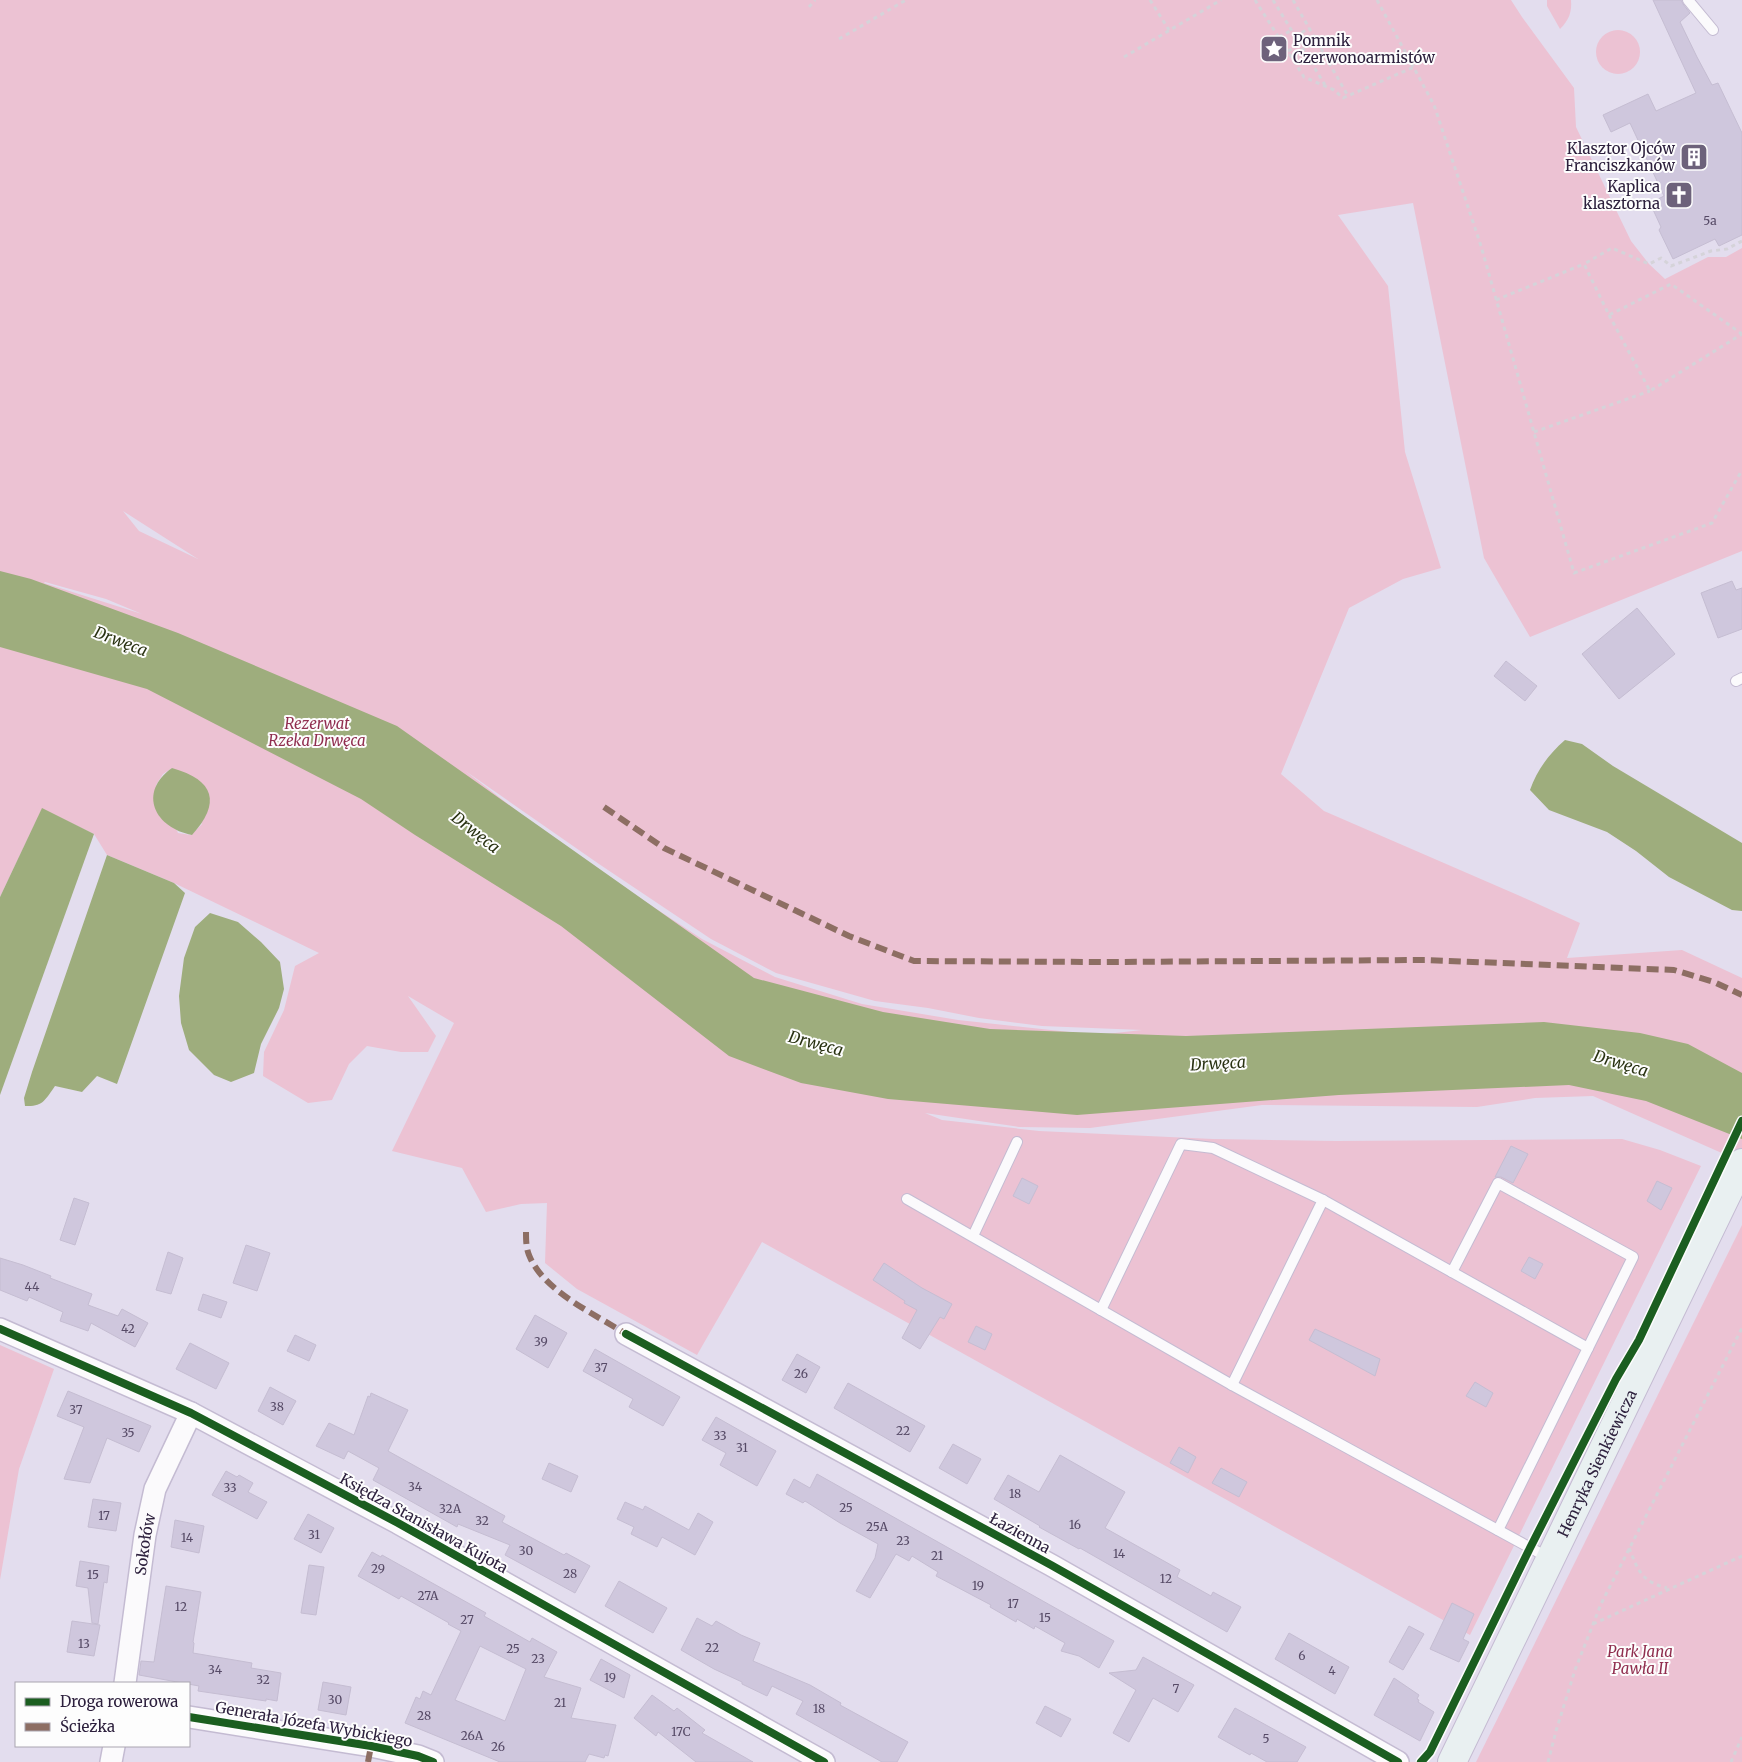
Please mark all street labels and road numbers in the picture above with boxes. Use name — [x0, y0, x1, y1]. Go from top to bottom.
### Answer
street label: Henryka Sienkiewicza — [1553, 1386, 1640, 1540]
street label: Księdza Stanisława Kujota — [337, 1469, 511, 1577]
street label: Łazienna — [986, 1509, 1054, 1557]
street label: Sokołów — [130, 1511, 159, 1576]
street label: Generała Józefa Wybickiego — [214, 1697, 414, 1751]

